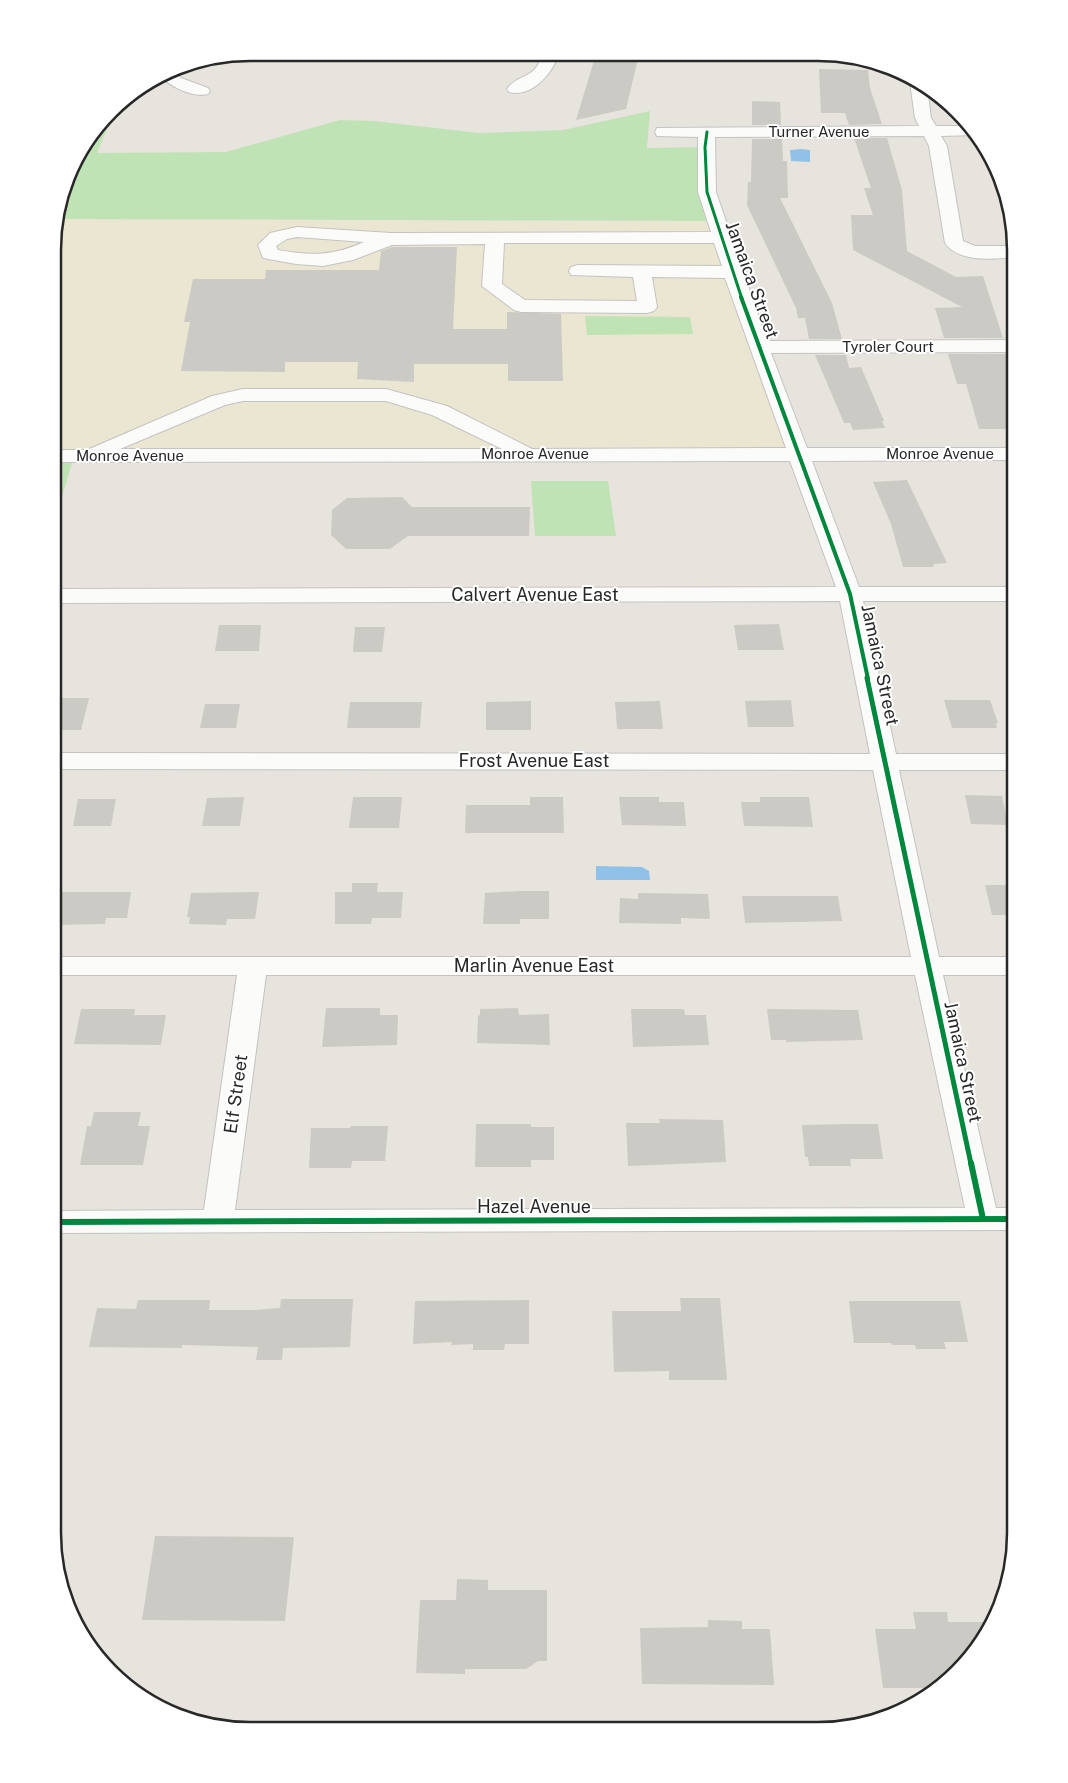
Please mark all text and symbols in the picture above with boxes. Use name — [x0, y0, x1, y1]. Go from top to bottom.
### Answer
street label: Turner Avenue — [769, 123, 869, 140]
street label: Jamaica Street — [721, 218, 783, 341]
street label: Tyroler Court — [842, 338, 934, 355]
street label: Monroe Avenue — [481, 445, 589, 462]
street label: Monroe Avenue — [886, 445, 994, 462]
street label: Monroe Avenue — [76, 447, 184, 464]
street label: Calvert Avenue East — [451, 584, 619, 605]
street label: Jamaica Street — [857, 602, 904, 727]
street label: Frost Avenue East — [459, 750, 609, 771]
street label: Marlin Avenue East — [454, 955, 614, 976]
street label: Jamaica Street — [940, 999, 987, 1124]
street label: Elf Street — [220, 1053, 251, 1135]
street label: Hazel Avenue — [477, 1196, 591, 1217]

